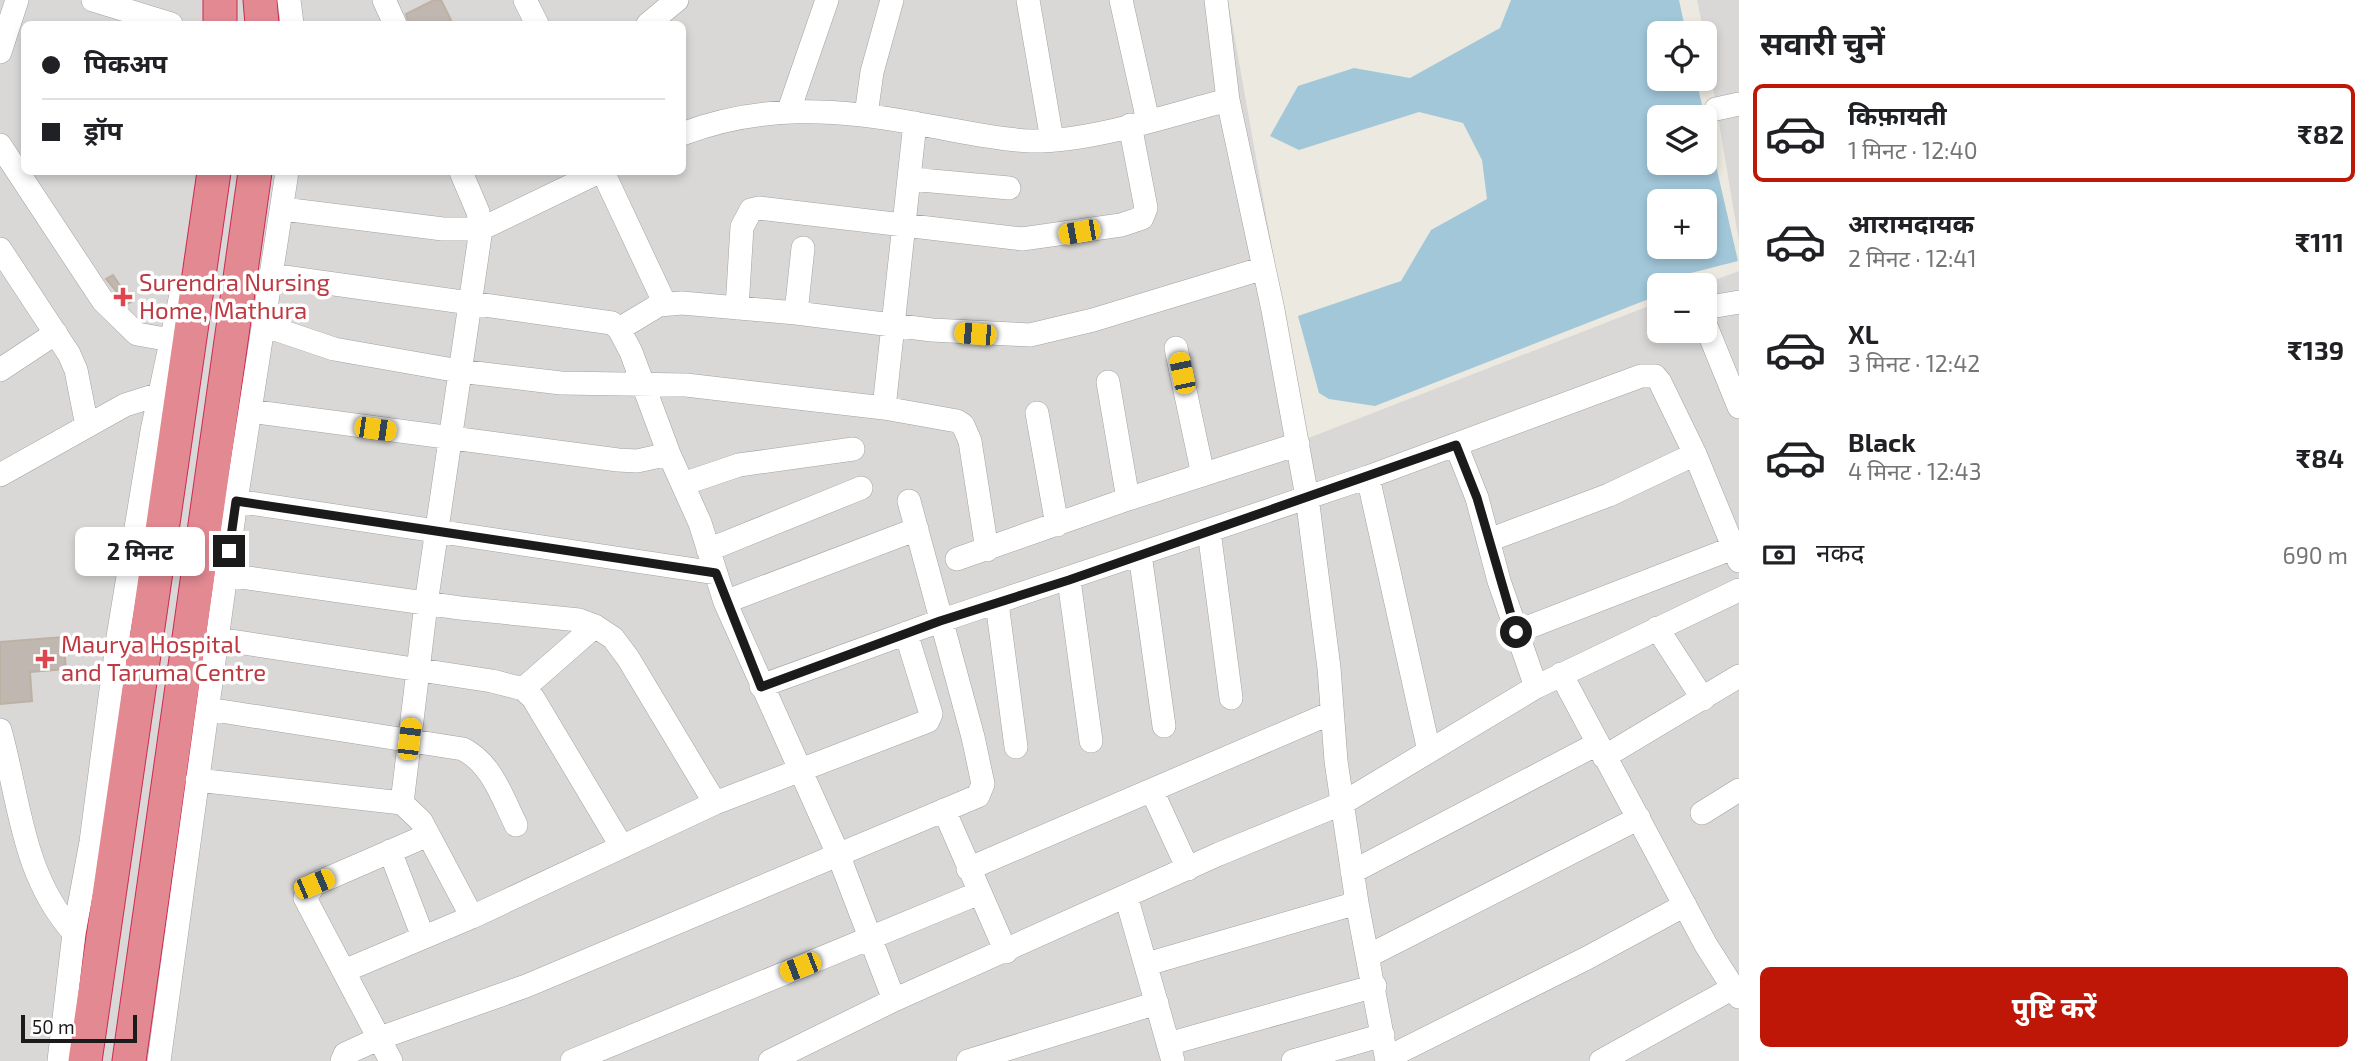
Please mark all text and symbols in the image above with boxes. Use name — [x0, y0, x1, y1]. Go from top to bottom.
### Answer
map controls — [1647, 21, 1717, 343]
button: locate — [1647, 21, 1717, 91]
text: सवारी चुनें — [1760, 23, 1885, 61]
text: पिकअप — [84, 47, 167, 78]
text: किफ़ायती — [1848, 99, 1947, 130]
icon: car — [1764, 102, 1827, 165]
button: layers — [1647, 105, 1717, 175]
text: ड्रॉप — [84, 114, 122, 145]
text: ₹82 — [2297, 118, 2344, 149]
text: 1 मिनट · 12:40 — [1848, 136, 1978, 164]
button: + — [1647, 189, 1717, 259]
text: आरामदायक — [1848, 207, 1974, 238]
icon: car — [1764, 210, 1827, 273]
car — [1057, 218, 1102, 246]
text: ₹111 — [2295, 226, 2344, 257]
text: 2 मिनट · 12:41 — [1848, 244, 1977, 272]
place label: Surendra Nursing Home, Mathura — [139, 267, 330, 324]
button: − — [1647, 273, 1717, 343]
marker: Surendra Nursing Home, Mathura — [113, 287, 133, 307]
icon: car — [1764, 318, 1827, 381]
text: XL — [1848, 318, 1879, 349]
car — [954, 322, 997, 346]
text: ₹139 — [2287, 334, 2344, 365]
text: 3 मिनट · 12:42 — [1848, 349, 1980, 377]
car — [1168, 350, 1197, 396]
car — [353, 416, 398, 442]
icon: car — [1764, 426, 1827, 489]
text: Black — [1848, 426, 1916, 457]
text: ₹84 — [2296, 442, 2344, 473]
text: 4 मिनट · 12:43 — [1848, 457, 1981, 485]
callout: 2 मिनट — [75, 526, 204, 576]
route end — [213, 535, 245, 567]
icon: cash — [1760, 536, 1798, 574]
text: नकद — [1816, 536, 1864, 567]
text: 2 मिनट — [107, 537, 173, 565]
text: 690 m — [2283, 541, 2348, 569]
route start — [1500, 616, 1532, 648]
place label: Maurya Hospital and Taruma Centre — [61, 629, 266, 686]
marker: Maurya Hospital and Taruma Centre — [35, 649, 55, 669]
car — [397, 717, 422, 761]
car — [291, 866, 338, 902]
car — [777, 950, 824, 984]
button: पुष्टि करें — [1760, 967, 2348, 1047]
scale bar — [21, 1012, 136, 1044]
text: 50 m — [32, 1015, 75, 1038]

